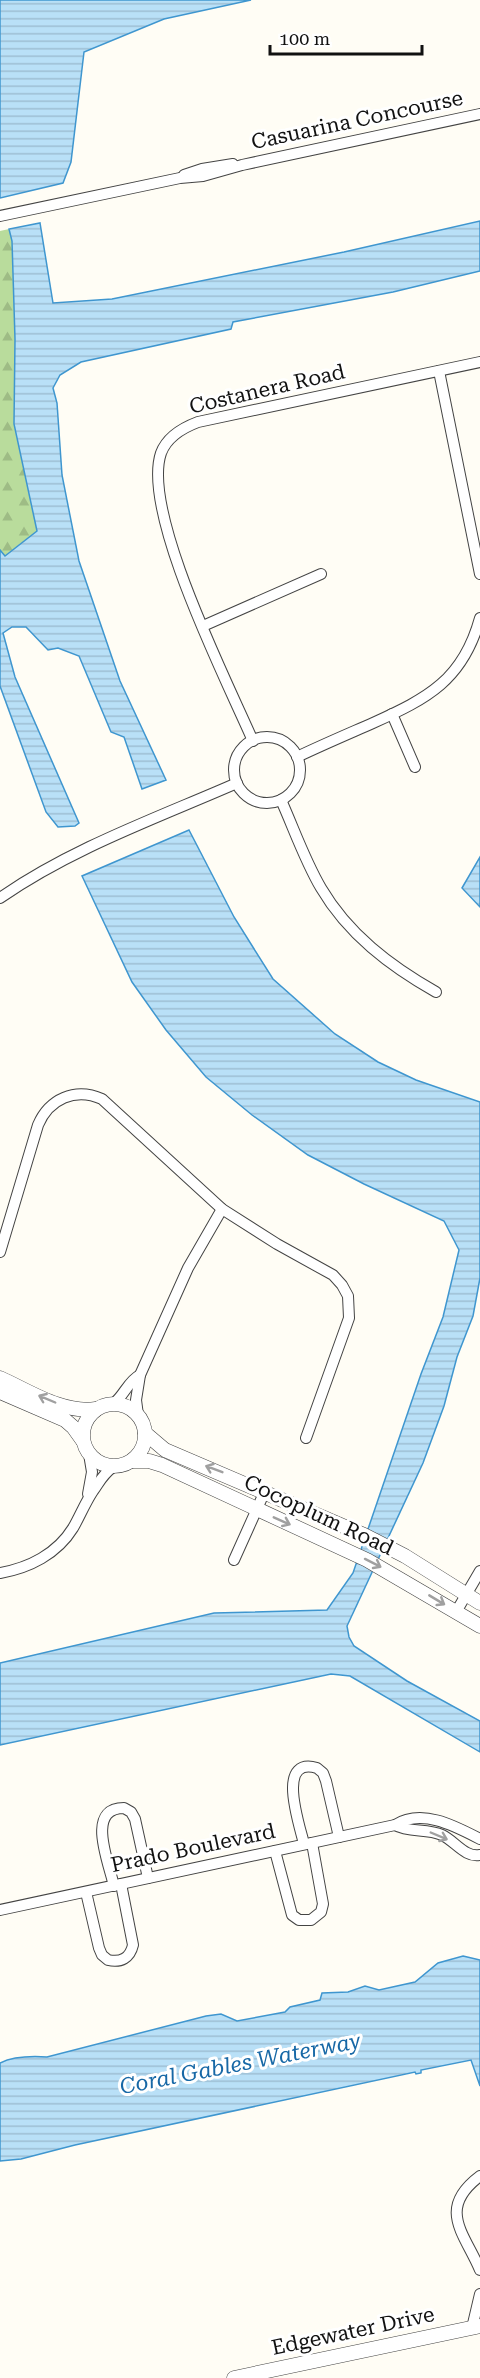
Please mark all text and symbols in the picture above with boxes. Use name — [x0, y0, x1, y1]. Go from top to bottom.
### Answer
scale bar — [270, 18, 422, 56]
text: 100 m — [279, 28, 330, 49]
street label: Casuarina Concourse — [249, 86, 465, 154]
street label: Costanera Road — [187, 359, 348, 419]
one-way arrow — [38, 1393, 57, 1404]
one-way arrow — [205, 1463, 224, 1474]
street label: Cocoplum Road — [240, 1470, 398, 1560]
one-way arrow — [272, 1516, 291, 1527]
one-way arrow — [364, 1558, 382, 1569]
one-way arrow — [428, 1594, 445, 1606]
street label: Prado Boulevard — [108, 1819, 278, 1877]
one-way arrow — [430, 1830, 448, 1842]
water label: Coral Gables Waterway — [118, 2028, 363, 2099]
street label: Edgewater Drive — [269, 2302, 437, 2360]

